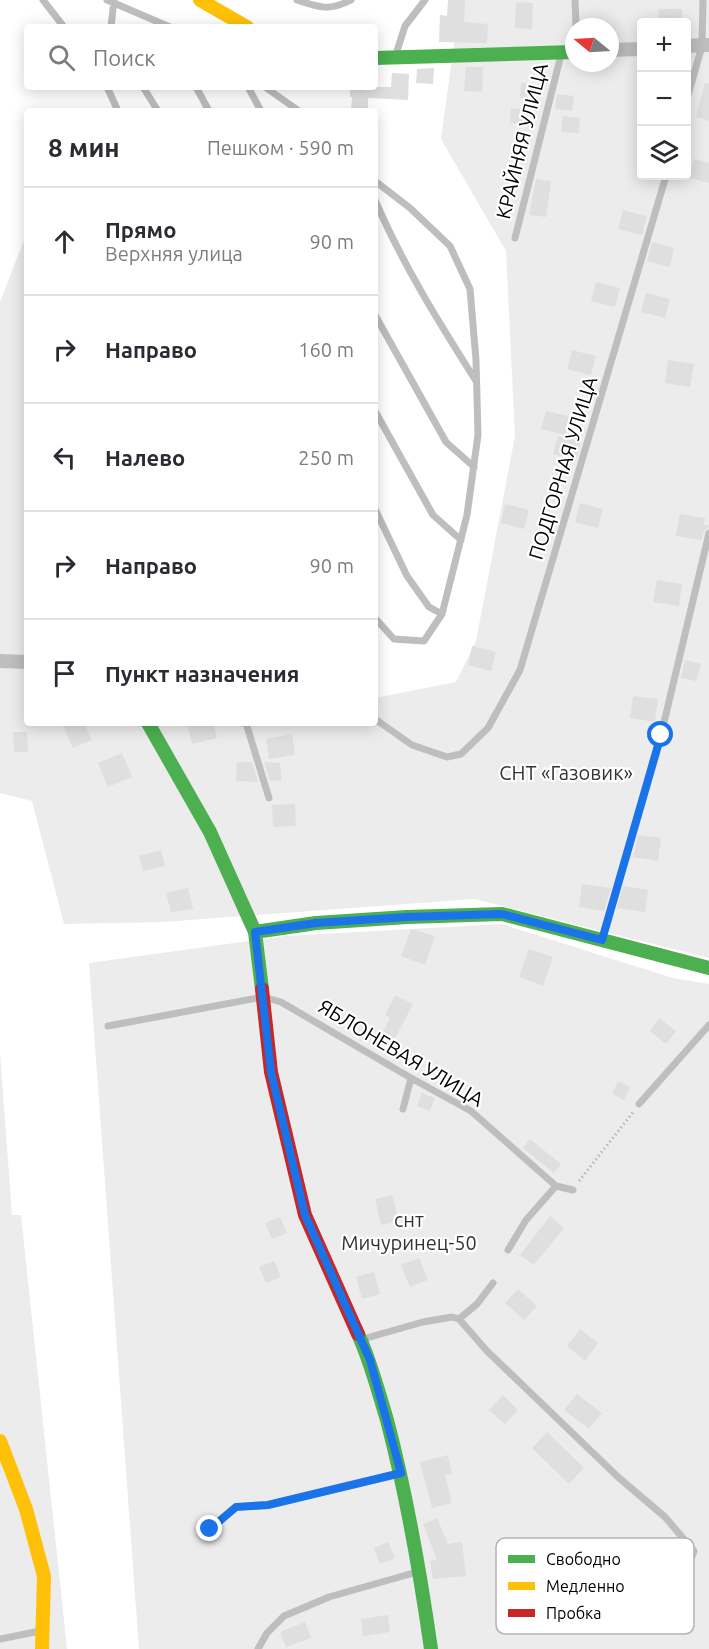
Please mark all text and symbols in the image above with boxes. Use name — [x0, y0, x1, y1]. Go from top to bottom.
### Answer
north arrow — [565, 18, 619, 72]
map controls — [637, 18, 691, 180]
button: + — [637, 18, 691, 72]
search box — [24, 24, 378, 90]
icon: search — [45, 41, 78, 74]
text: Поиск — [93, 45, 156, 70]
street label: КРАЙНЯЯ УЛИЦА — [491, 60, 552, 221]
button: − — [637, 72, 691, 126]
button: layers — [637, 126, 691, 180]
text: 8 мин — [48, 133, 120, 162]
text: Пешком · 590 m — [207, 136, 354, 159]
text: Прямо — [105, 217, 176, 242]
icon: ahead — [48, 225, 81, 258]
text: 90 m — [310, 230, 354, 253]
text: Верхняя улица — [105, 242, 243, 265]
icon: right — [48, 333, 81, 366]
text: Направо — [105, 337, 197, 362]
text: 160 m — [298, 338, 354, 361]
street label: ПОДГОРНАЯ УЛИЦА — [524, 373, 601, 562]
icon: left — [48, 441, 81, 474]
text: Налево — [105, 445, 185, 470]
text: 250 m — [298, 446, 354, 469]
icon: right — [48, 549, 81, 582]
text: Направо — [105, 553, 197, 578]
text: 90 m — [310, 554, 354, 577]
icon: arrive — [48, 657, 81, 690]
text: Пункт назначения — [105, 661, 299, 686]
route start — [647, 721, 673, 747]
park label: СНТ «Газовик» — [499, 761, 633, 784]
street label: ЯБЛОНЕВАЯ УЛИЦА — [315, 994, 488, 1111]
park label: снт Мичуринец-50 — [341, 1208, 477, 1254]
route end — [196, 1515, 222, 1541]
legend — [496, 1538, 694, 1634]
text: Свободно — [546, 1550, 621, 1568]
text: Медленно — [546, 1577, 625, 1595]
text: Пробка — [546, 1604, 602, 1622]

